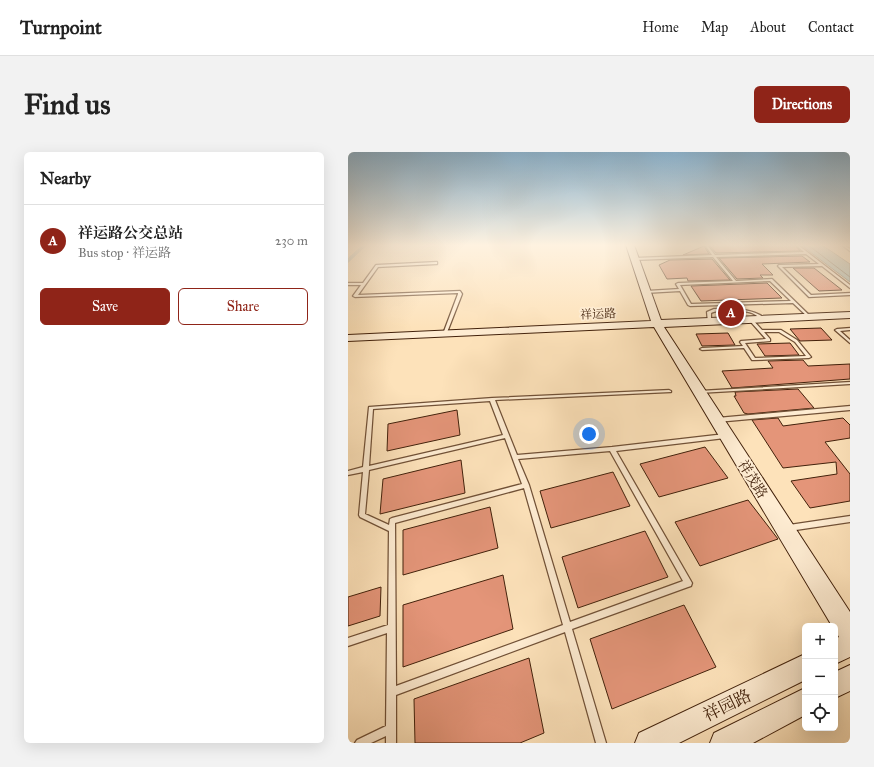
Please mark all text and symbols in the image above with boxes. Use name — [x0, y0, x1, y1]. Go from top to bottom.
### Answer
text: Turnpoint — [20, 16, 102, 39]
text: Home — [642, 19, 679, 36]
text: Map — [701, 19, 728, 36]
text: About — [750, 19, 786, 36]
text: Contact — [808, 19, 854, 36]
button: Directions — [754, 86, 850, 123]
text: Find us — [24, 87, 110, 122]
text: Nearby — [40, 168, 91, 189]
text: 祥运路公交总站 — [78, 224, 183, 242]
text: A — [49, 233, 57, 249]
text: 230 m — [275, 233, 308, 249]
text: Bus stop · 祥运路 — [78, 245, 171, 261]
button: Save — [40, 288, 170, 325]
button: Share — [178, 288, 308, 325]
pin: A — [718, 298, 744, 328]
street label: 祥运路 — [580, 306, 616, 322]
your location — [579, 424, 599, 444]
street label: 祥茂路 — [734, 457, 771, 502]
map controls — [802, 623, 838, 731]
button: + — [802, 623, 838, 659]
button: − — [802, 659, 838, 695]
street label: 祥园路 — [700, 685, 755, 726]
button: locate — [802, 695, 838, 731]

